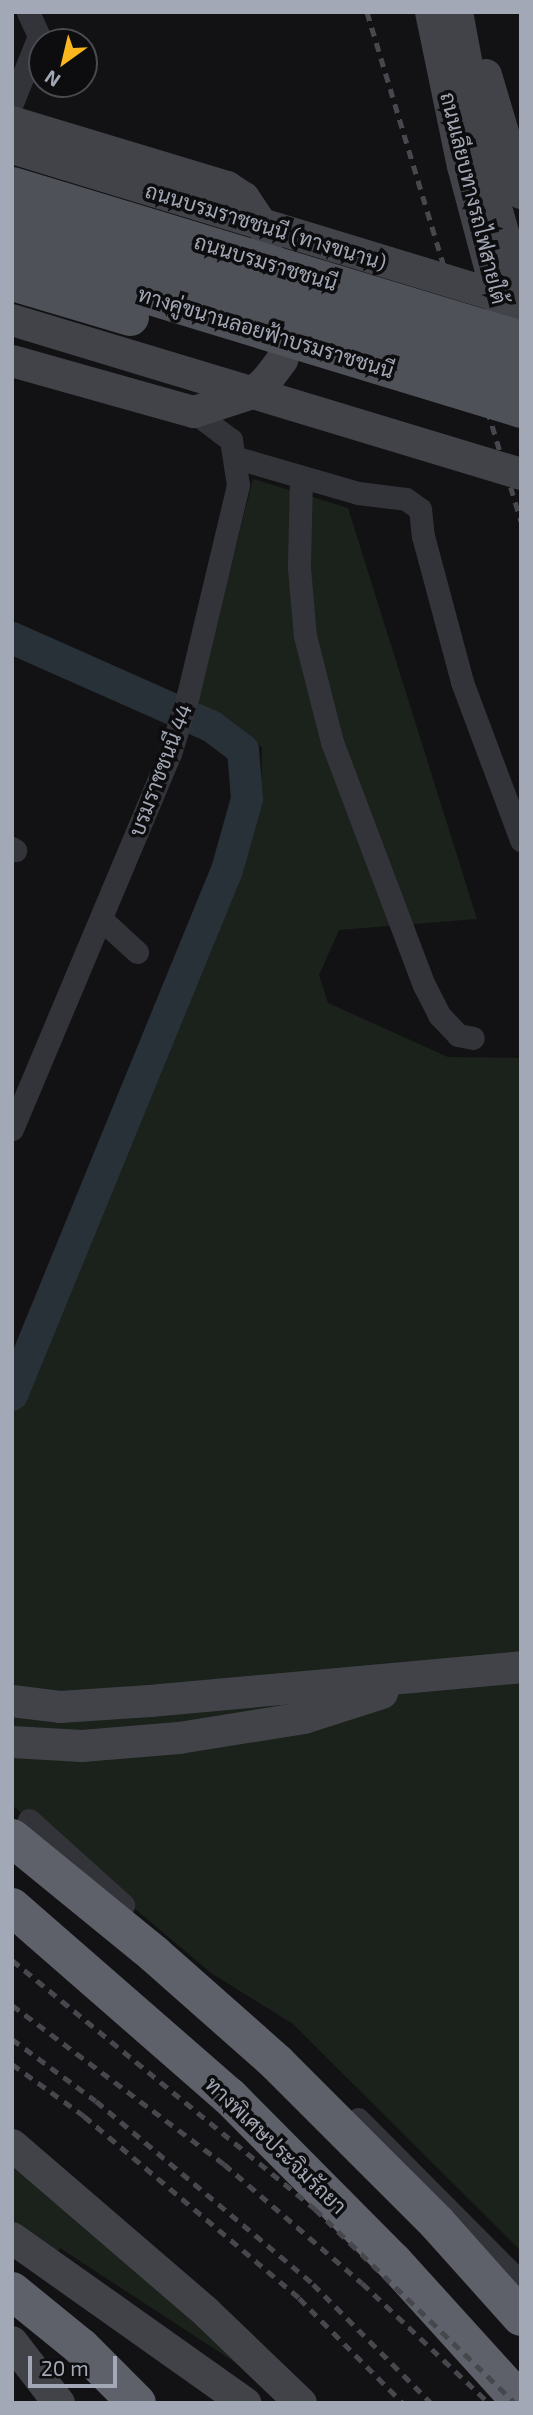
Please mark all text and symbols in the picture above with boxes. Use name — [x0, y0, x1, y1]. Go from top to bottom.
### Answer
north arrow — [28, 28, 98, 98]
text: N — [40, 66, 64, 93]
street label: ถนนเลียบทางรถไฟสายใต้ — [435, 89, 513, 307]
street label: ถนนบรมราชชนนี (ทางขนาน) — [142, 177, 390, 275]
street label: ถนนบรมราชชนนี — [191, 228, 341, 296]
street label: ทางคู่ขนานลอยฟ้าบรมราชชนนี — [135, 281, 397, 383]
street label: บรมราชชนนี 44 — [123, 700, 197, 840]
street label: ทางพิเศษประจิมรัถยา — [200, 2071, 352, 2219]
scale bar — [32, 2342, 121, 2386]
text: 20 m — [41, 2355, 89, 2380]

